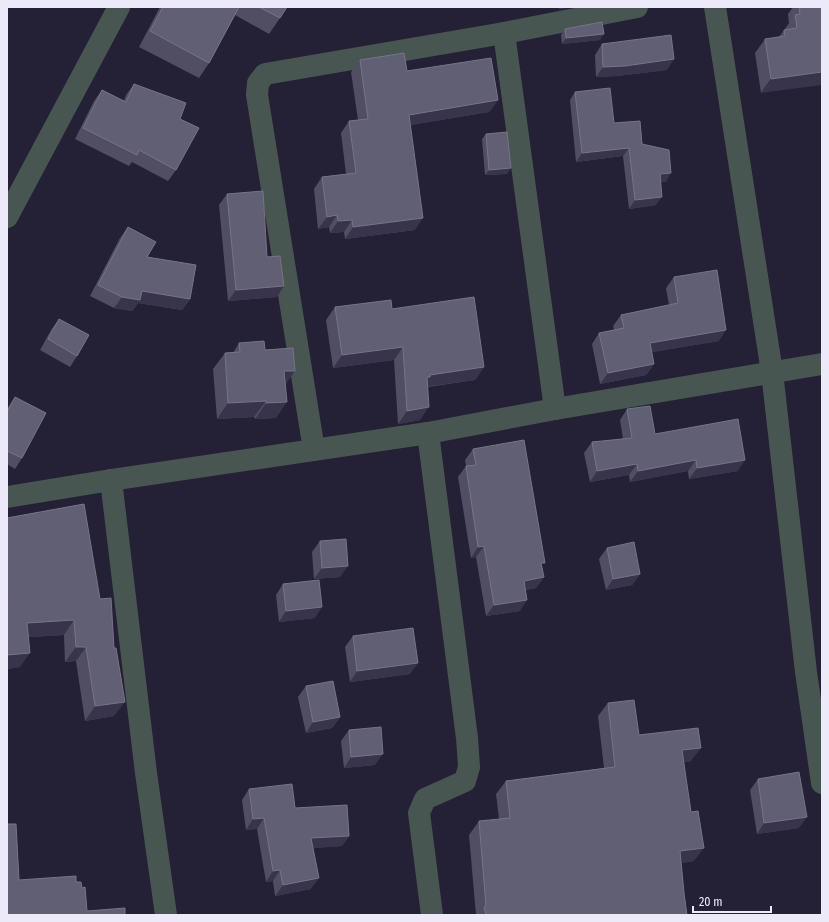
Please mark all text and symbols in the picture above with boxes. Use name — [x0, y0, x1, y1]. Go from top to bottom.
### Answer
scale bar — [693, 888, 771, 914]
text: 20 m — [699, 895, 723, 909]

